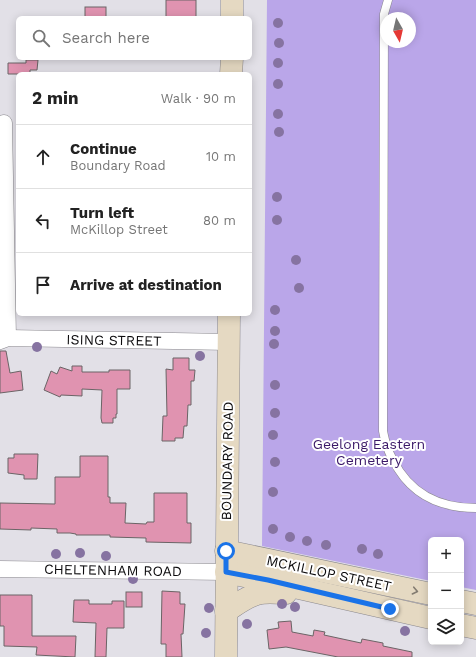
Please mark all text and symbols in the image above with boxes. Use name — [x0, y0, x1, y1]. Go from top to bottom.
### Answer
north arrow — [380, 12, 416, 48]
search box — [16, 16, 252, 60]
icon: search — [30, 27, 52, 49]
text: Search here — [62, 29, 150, 47]
text: 2 min — [32, 88, 78, 108]
text: Walk · 90 m — [161, 91, 236, 106]
text: Continue — [70, 140, 137, 158]
icon: ahead — [32, 146, 54, 168]
text: 10 m — [206, 149, 236, 164]
text: Boundary Road — [70, 158, 166, 173]
text: Turn left — [70, 204, 134, 222]
icon: left — [32, 210, 54, 232]
text: 80 m — [203, 213, 236, 228]
text: McKillop Street — [70, 222, 168, 237]
icon: arrive — [32, 274, 54, 296]
text: Arrive at destination — [70, 276, 222, 294]
street label: ISING STREET — [66, 331, 162, 349]
street label: BOUNDARY ROAD — [218, 401, 236, 521]
park label: Geelong Eastern Cemetery — [313, 436, 425, 468]
map controls — [428, 537, 464, 645]
button: + — [428, 537, 464, 573]
route start — [217, 542, 235, 560]
street label: MCKILLOP STREET — [265, 552, 394, 594]
street label: CHELTENHAM ROAD — [44, 561, 182, 579]
button: − — [428, 573, 464, 609]
one-way arrow — [412, 587, 418, 595]
route end — [381, 600, 399, 618]
button: layers — [428, 609, 464, 645]

